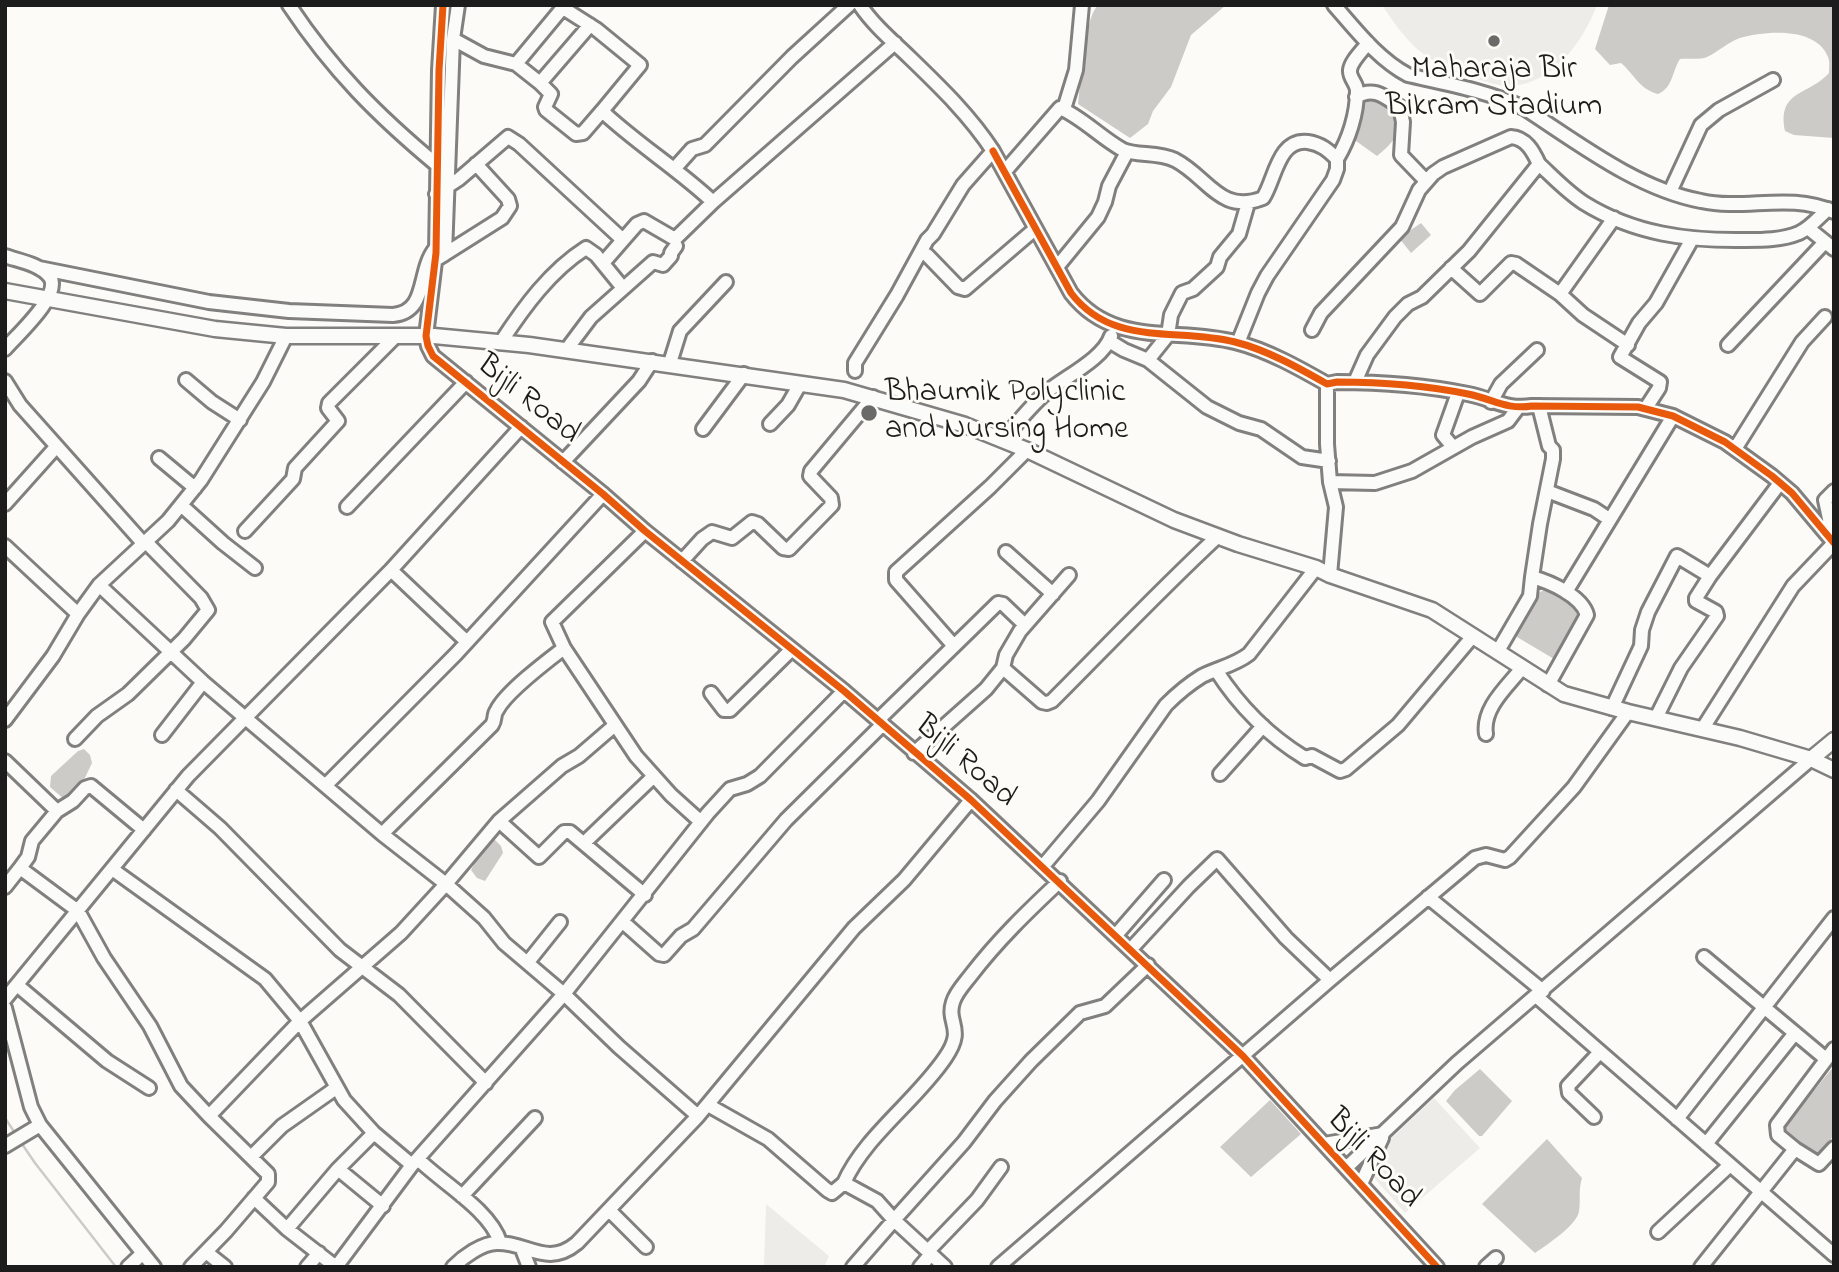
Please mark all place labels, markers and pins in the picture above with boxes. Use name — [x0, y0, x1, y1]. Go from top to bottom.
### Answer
marker: Maharaja Bir Bikram Stadium — [1486, 33, 1502, 49]
place label: Maharaja Bir Bikram Stadium — [1386, 53, 1602, 128]
place label: Bhaumik Polyclinic and Nursing Home — [885, 376, 1128, 451]
marker: Bhaumik Polyclinic and Nursing Home — [859, 403, 879, 423]

